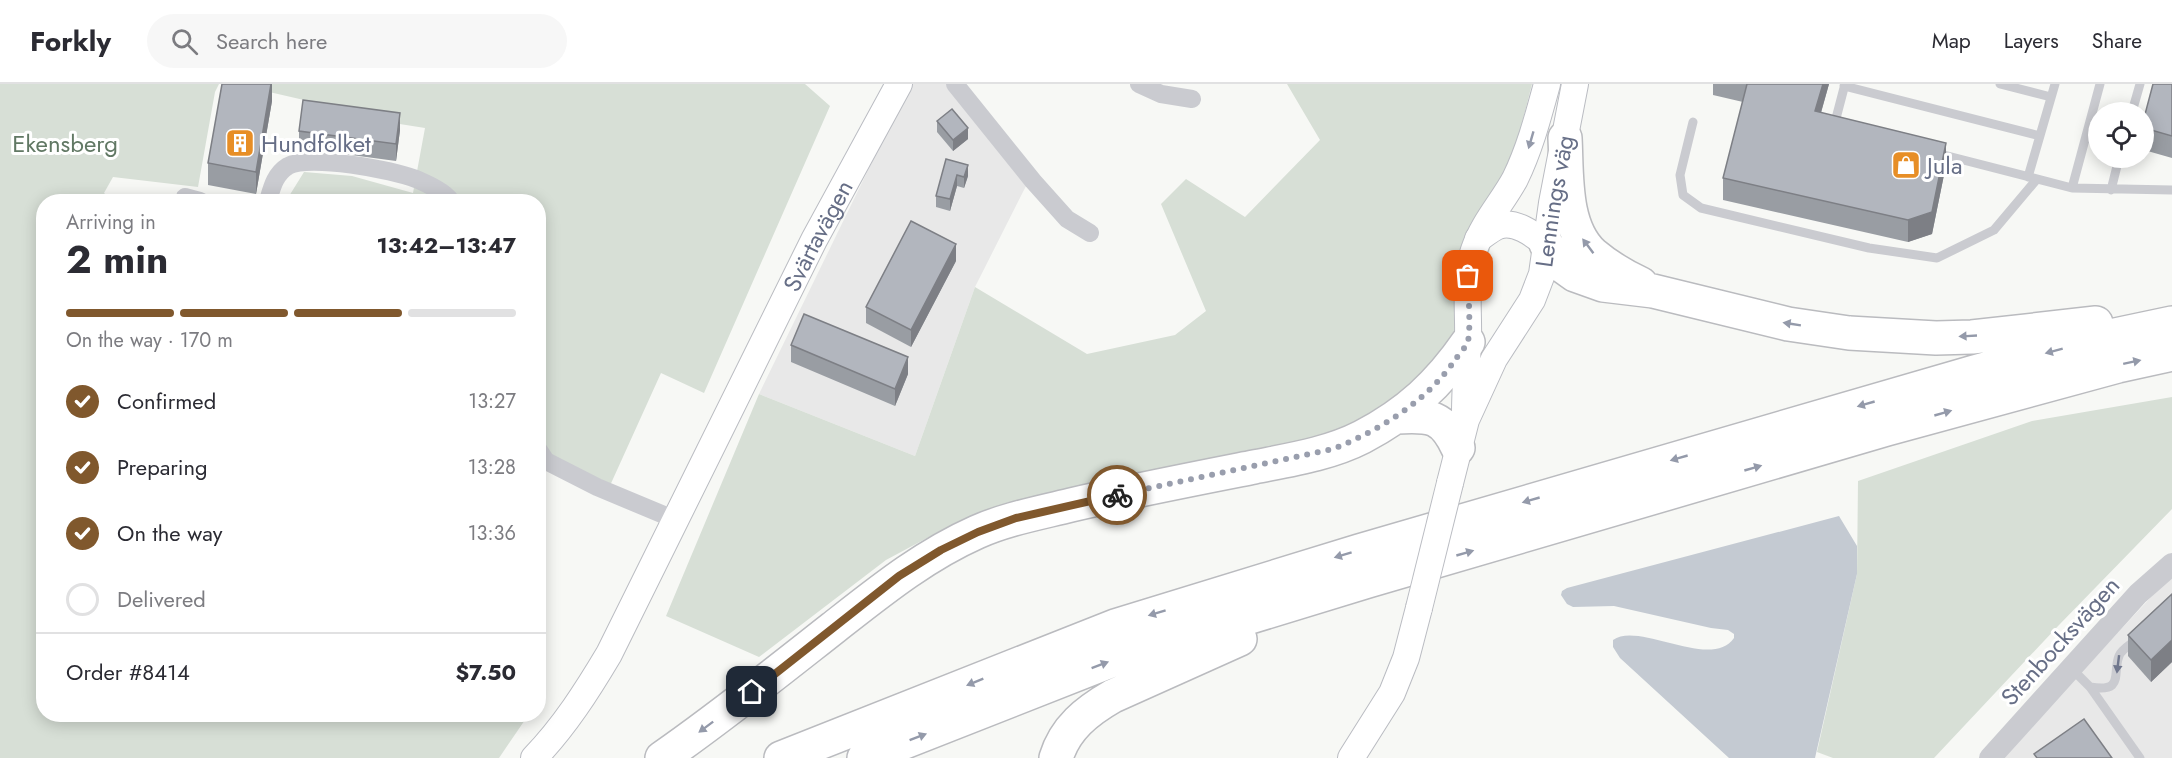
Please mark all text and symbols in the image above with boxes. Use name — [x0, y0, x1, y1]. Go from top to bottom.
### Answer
search box — [147, 14, 567, 68]
text: Forkly — [30, 21, 111, 62]
icon: search — [168, 25, 201, 58]
text: Search here — [216, 25, 327, 57]
text: Map — [1932, 26, 1971, 56]
text: Layers — [2004, 26, 2059, 56]
text: Share — [2092, 26, 2142, 56]
map controls — [2088, 102, 2154, 168]
button: locate — [2088, 102, 2154, 168]
park label: Ekensberg — [12, 126, 118, 161]
place label: Hundfolket — [261, 126, 371, 161]
building icon: Hundfolket — [224, 127, 256, 159]
one-way arrow — [1526, 131, 1536, 149]
street label: Lennings väg — [1526, 132, 1582, 270]
place label: Jula — [1924, 148, 1962, 183]
shop icon: Jula — [1890, 149, 1922, 181]
street label: Svärtavägen — [774, 173, 861, 297]
text: Arriving in — [66, 208, 156, 237]
text: 13:42–13:47 — [376, 229, 516, 261]
text: 2 min — [66, 231, 168, 288]
one-way arrow — [1582, 239, 1594, 255]
pin — [1442, 250, 1493, 301]
icon: bag — [1451, 259, 1484, 292]
one-way arrow — [1782, 319, 1801, 328]
text: On the way · 170 m — [66, 326, 233, 355]
one-way arrow — [1958, 332, 1977, 341]
one-way arrow — [2045, 347, 2063, 356]
one-way arrow — [2123, 357, 2141, 367]
icon: check — [66, 385, 99, 418]
text: Confirmed — [117, 385, 216, 417]
text: 13:27 — [468, 387, 516, 416]
one-way arrow — [1857, 400, 1875, 409]
one-way arrow — [1934, 407, 1953, 417]
icon: check — [66, 451, 99, 484]
text: Preparing — [117, 451, 208, 483]
text: 13:28 — [468, 453, 516, 482]
one-way arrow — [1670, 454, 1688, 463]
one-way arrow — [1744, 463, 1762, 472]
courier — [1087, 465, 1147, 525]
icon: bike — [1101, 479, 1134, 512]
one-way arrow — [1521, 496, 1539, 505]
icon: check — [66, 517, 99, 550]
text: On the way — [117, 517, 222, 549]
text: 13:36 — [468, 519, 516, 548]
one-way arrow — [1456, 548, 1474, 557]
one-way arrow — [1334, 551, 1352, 560]
street label: Stenbocksvägen — [1992, 569, 2128, 713]
text: Delivered — [117, 583, 206, 615]
one-way arrow — [1148, 609, 1166, 618]
one-way arrow — [2114, 655, 2123, 674]
text: Order #8414 — [66, 656, 190, 688]
text: $7.50 — [455, 656, 516, 688]
one-way arrow — [1091, 660, 1109, 670]
pin — [726, 666, 777, 717]
icon: home — [735, 675, 768, 708]
one-way arrow — [965, 677, 983, 687]
one-way arrow — [698, 720, 713, 732]
one-way arrow — [910, 731, 928, 741]

